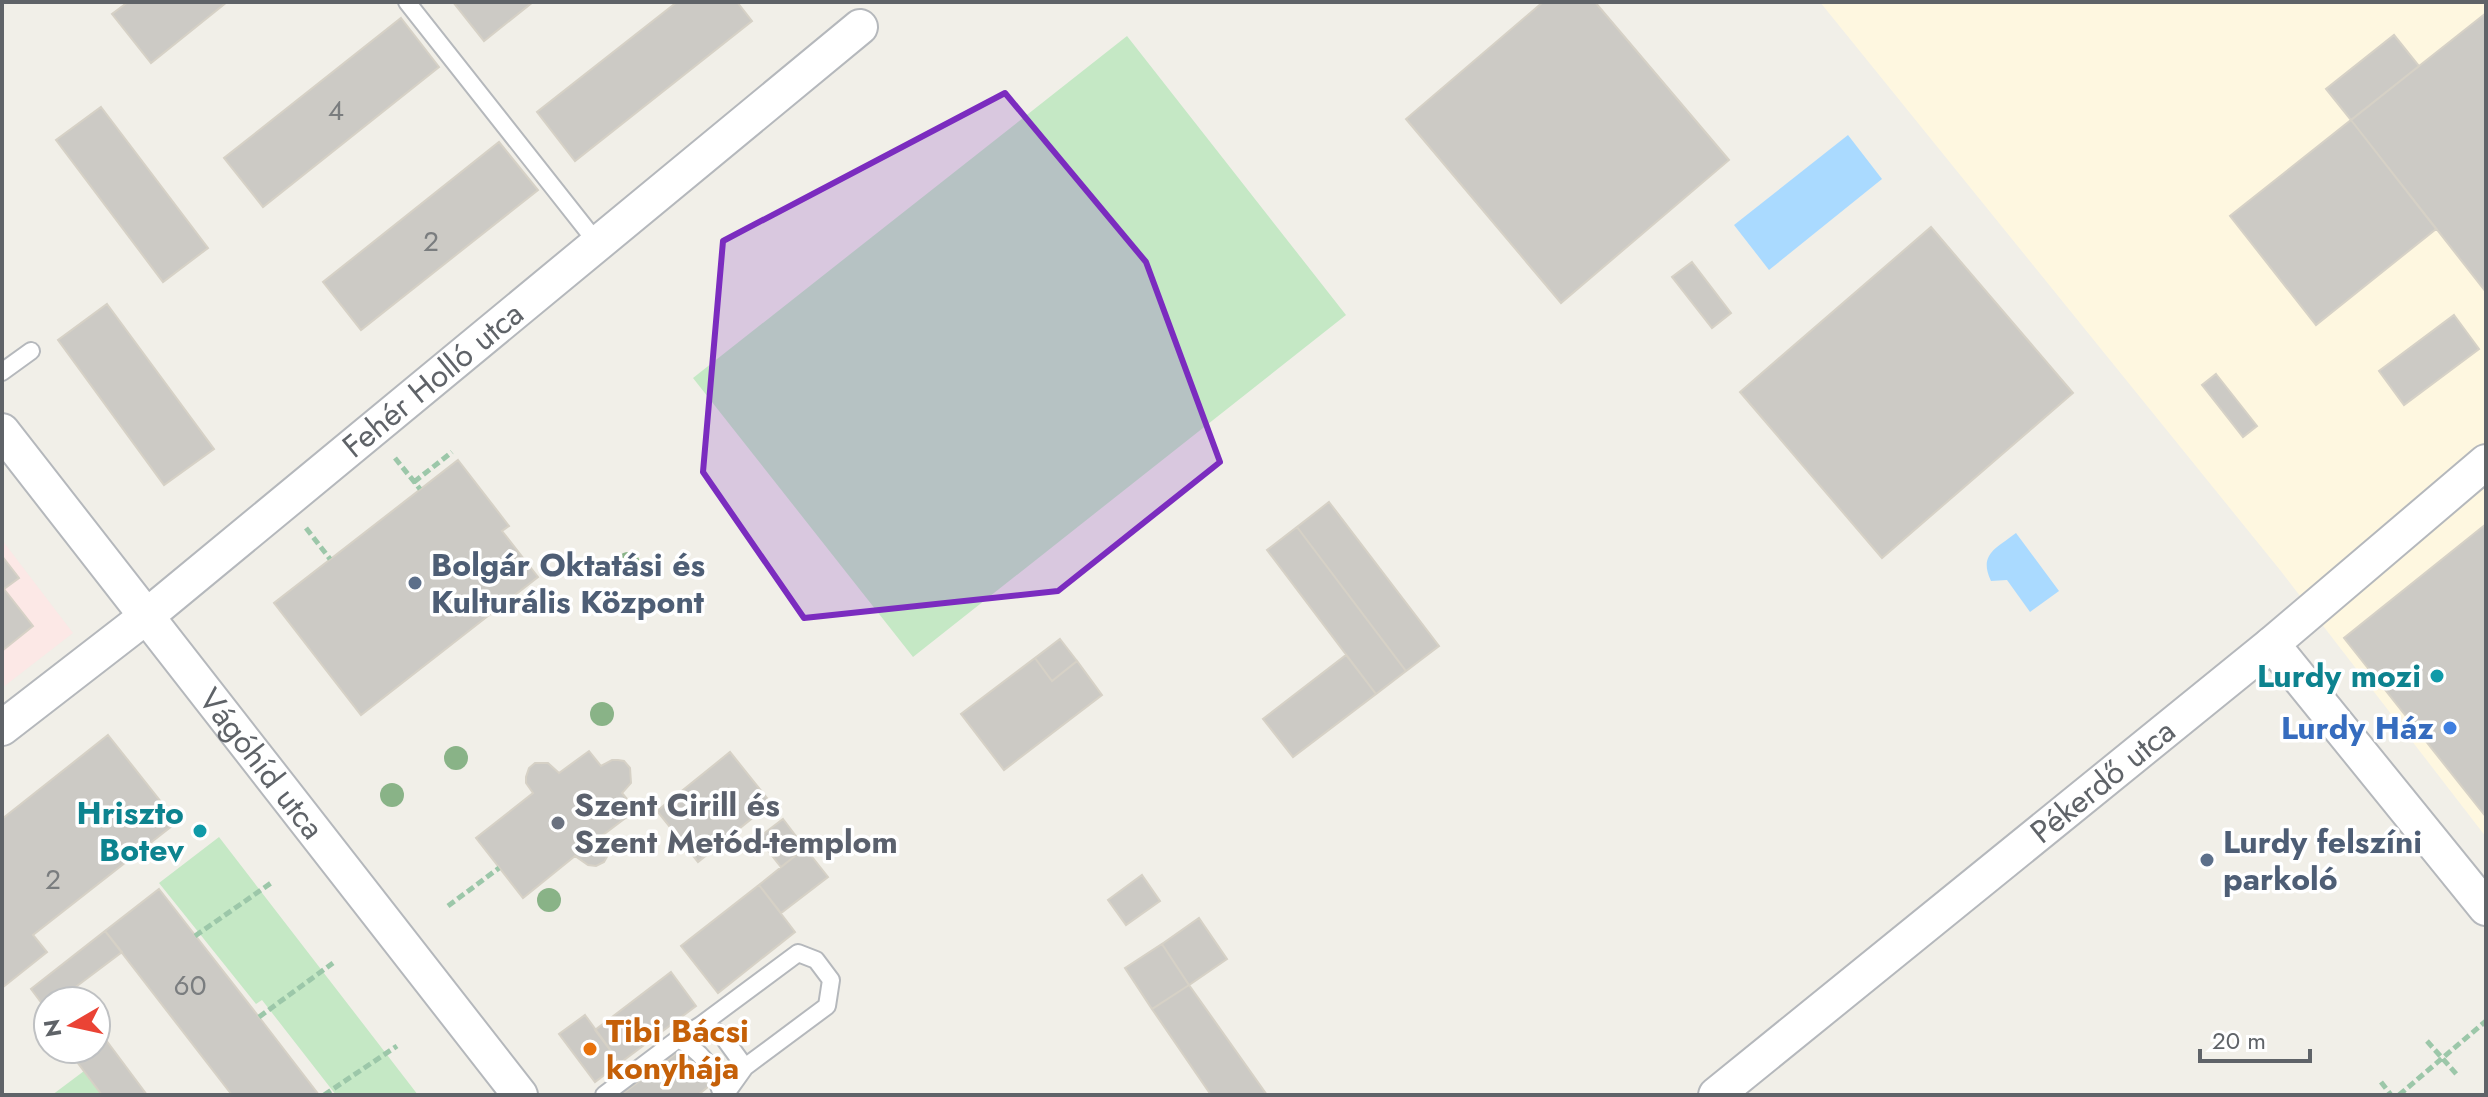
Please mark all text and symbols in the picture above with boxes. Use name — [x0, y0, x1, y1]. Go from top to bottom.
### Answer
house number: 4 — [328, 90, 344, 131]
house number: 2 — [423, 221, 439, 262]
street label: Fehér Holló utca — [332, 291, 533, 468]
place label: Bolgár Oktatási és Kulturális Központ — [431, 542, 705, 625]
marker: Bolgár Oktatási és Kulturális Központ — [406, 574, 424, 592]
place label: Lurdy mozi — [2257, 653, 2421, 699]
marker: Lurdy mozi — [2428, 667, 2446, 685]
street label: Vágóhíd utca — [188, 678, 335, 849]
place label: Lurdy Ház — [2281, 705, 2434, 751]
street label: Pékerdő utca — [2020, 708, 2185, 854]
marker: Lurdy Ház — [2441, 719, 2459, 737]
place label: Szent Cirill és Szent Metód-templom — [574, 782, 898, 865]
place label: Hriszto Botev — [77, 790, 184, 873]
marker: Szent Cirill és Szent Metód-templom — [549, 814, 567, 832]
place label: Lurdy felszíni parkoló — [2223, 819, 2422, 902]
marker: Hriszto Botev — [191, 822, 209, 840]
marker: Lurdy felszíni parkoló — [2198, 851, 2216, 869]
house number: 2 — [45, 859, 61, 900]
house number: 60 — [174, 965, 206, 1006]
north arrow — [32, 985, 112, 1065]
place label: Tibi Bácsi konyhája — [606, 1008, 749, 1091]
scale bar — [2200, 1013, 2310, 1063]
text: N — [35, 1017, 69, 1039]
text: 20 m — [2212, 1023, 2266, 1058]
marker: Tibi Bácsi konyhája — [581, 1040, 599, 1058]

